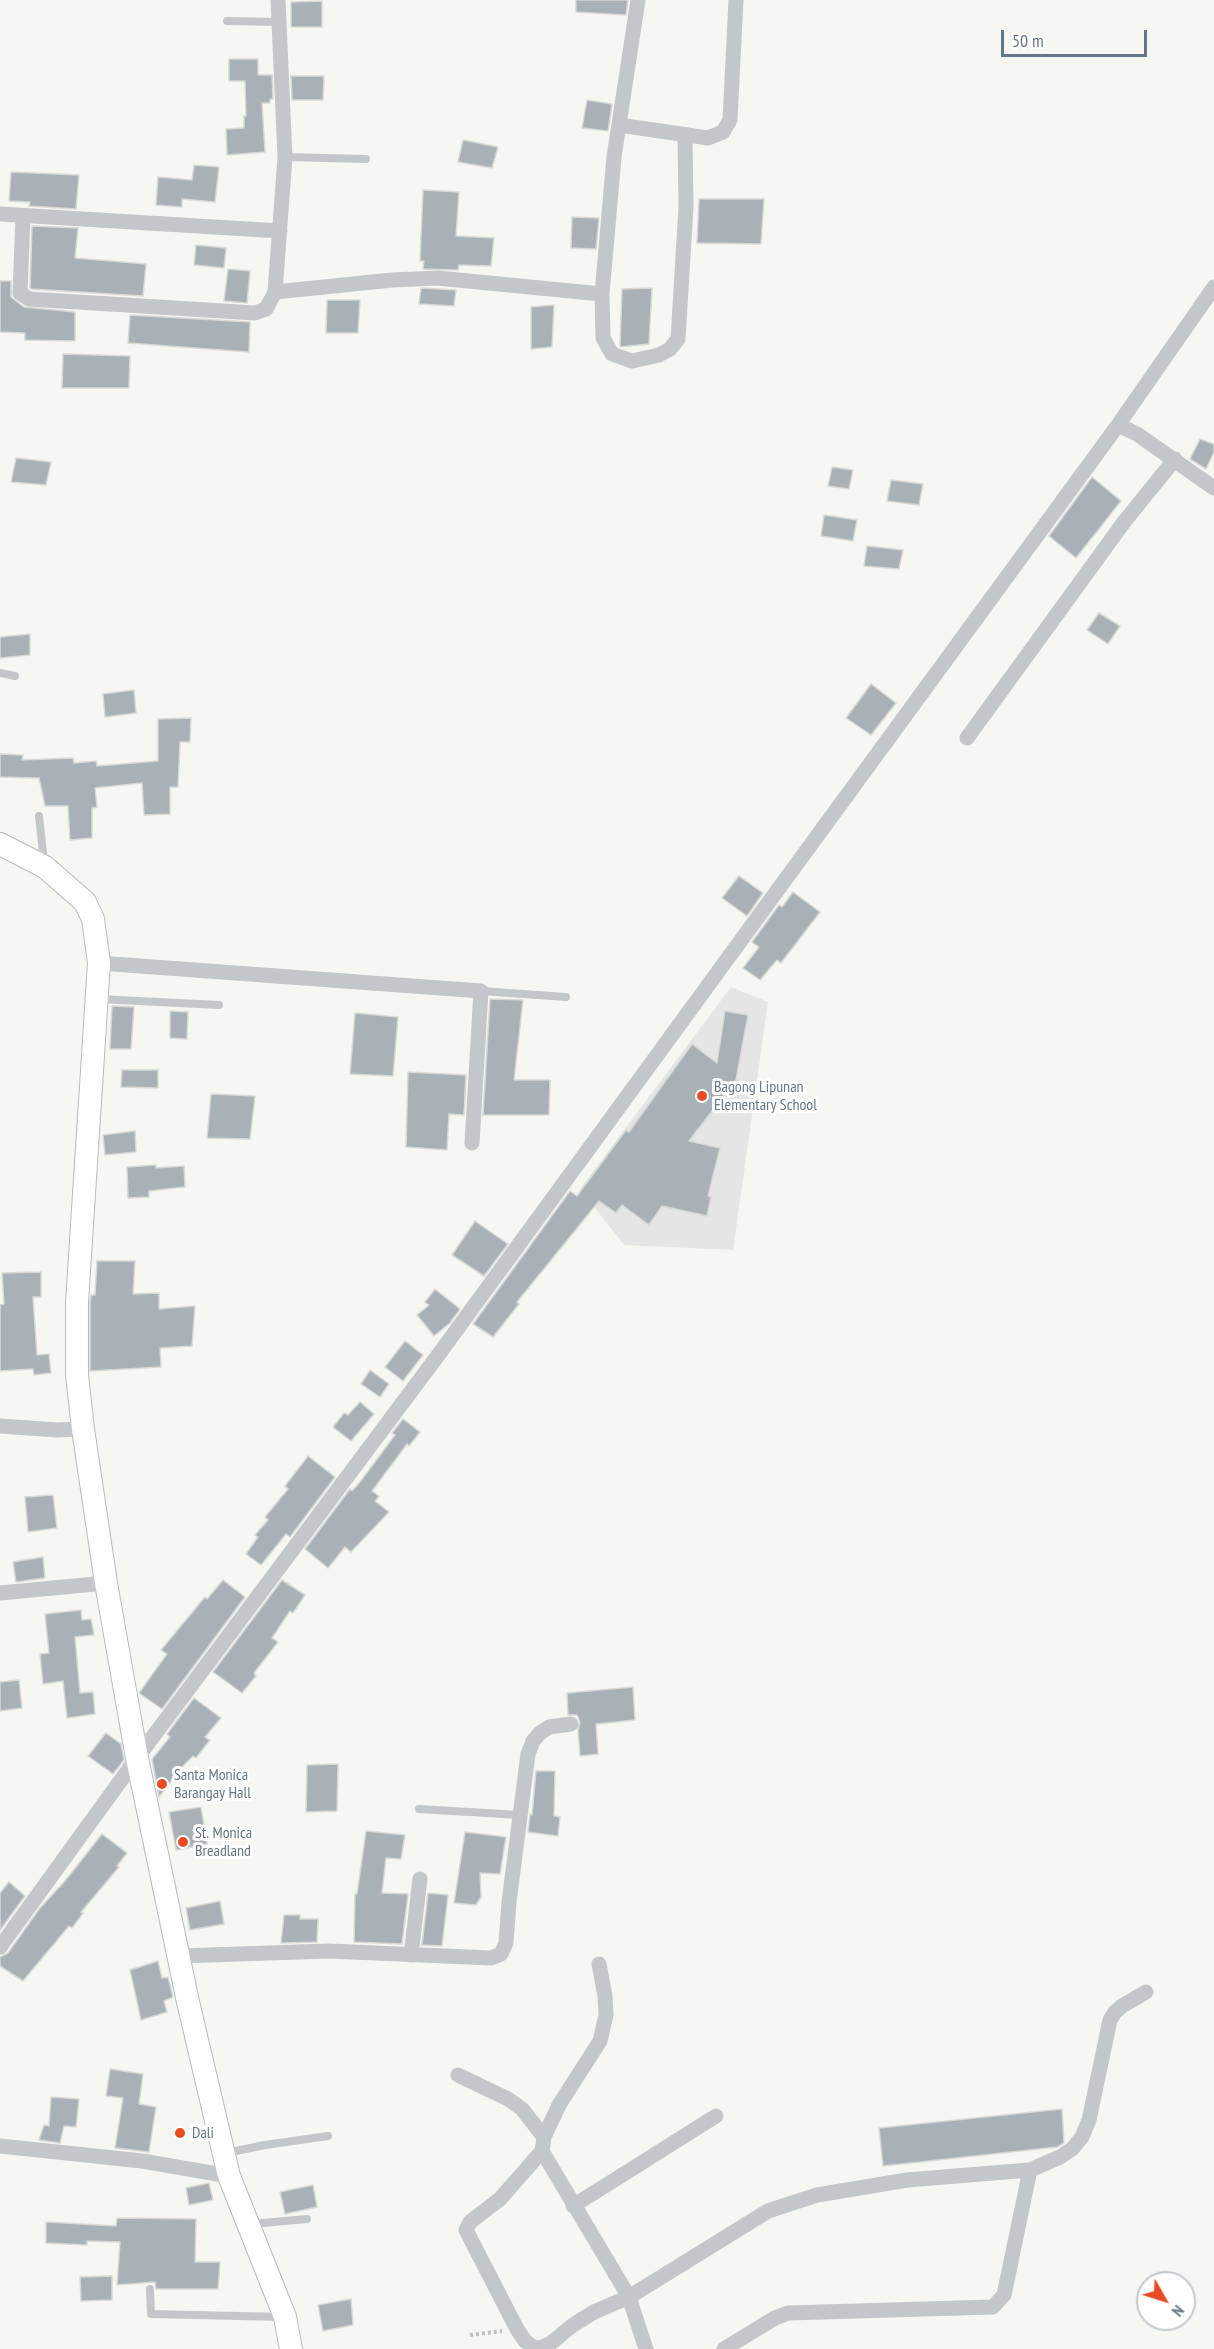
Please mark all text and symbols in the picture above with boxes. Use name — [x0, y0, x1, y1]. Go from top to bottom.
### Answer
scale bar — [1004, 18, 1150, 56]
text: 50 m — [1012, 29, 1044, 52]
place label: Bagong Lipunan Elementary School — [714, 1077, 817, 1115]
marker: Bagong Lipunan Elementary School — [695, 1089, 709, 1103]
place label: Santa Monica Barangay Hall — [174, 1765, 251, 1803]
marker: Santa Monica Barangay Hall — [155, 1777, 169, 1791]
place label: St. Monica Breadland — [195, 1823, 252, 1861]
marker: St. Monica Breadland — [176, 1835, 190, 1849]
place label: Dali — [192, 2123, 214, 2143]
marker: Dali — [173, 2126, 187, 2140]
north arrow — [1136, 2271, 1196, 2331]
text: N — [1168, 2301, 1189, 2321]

